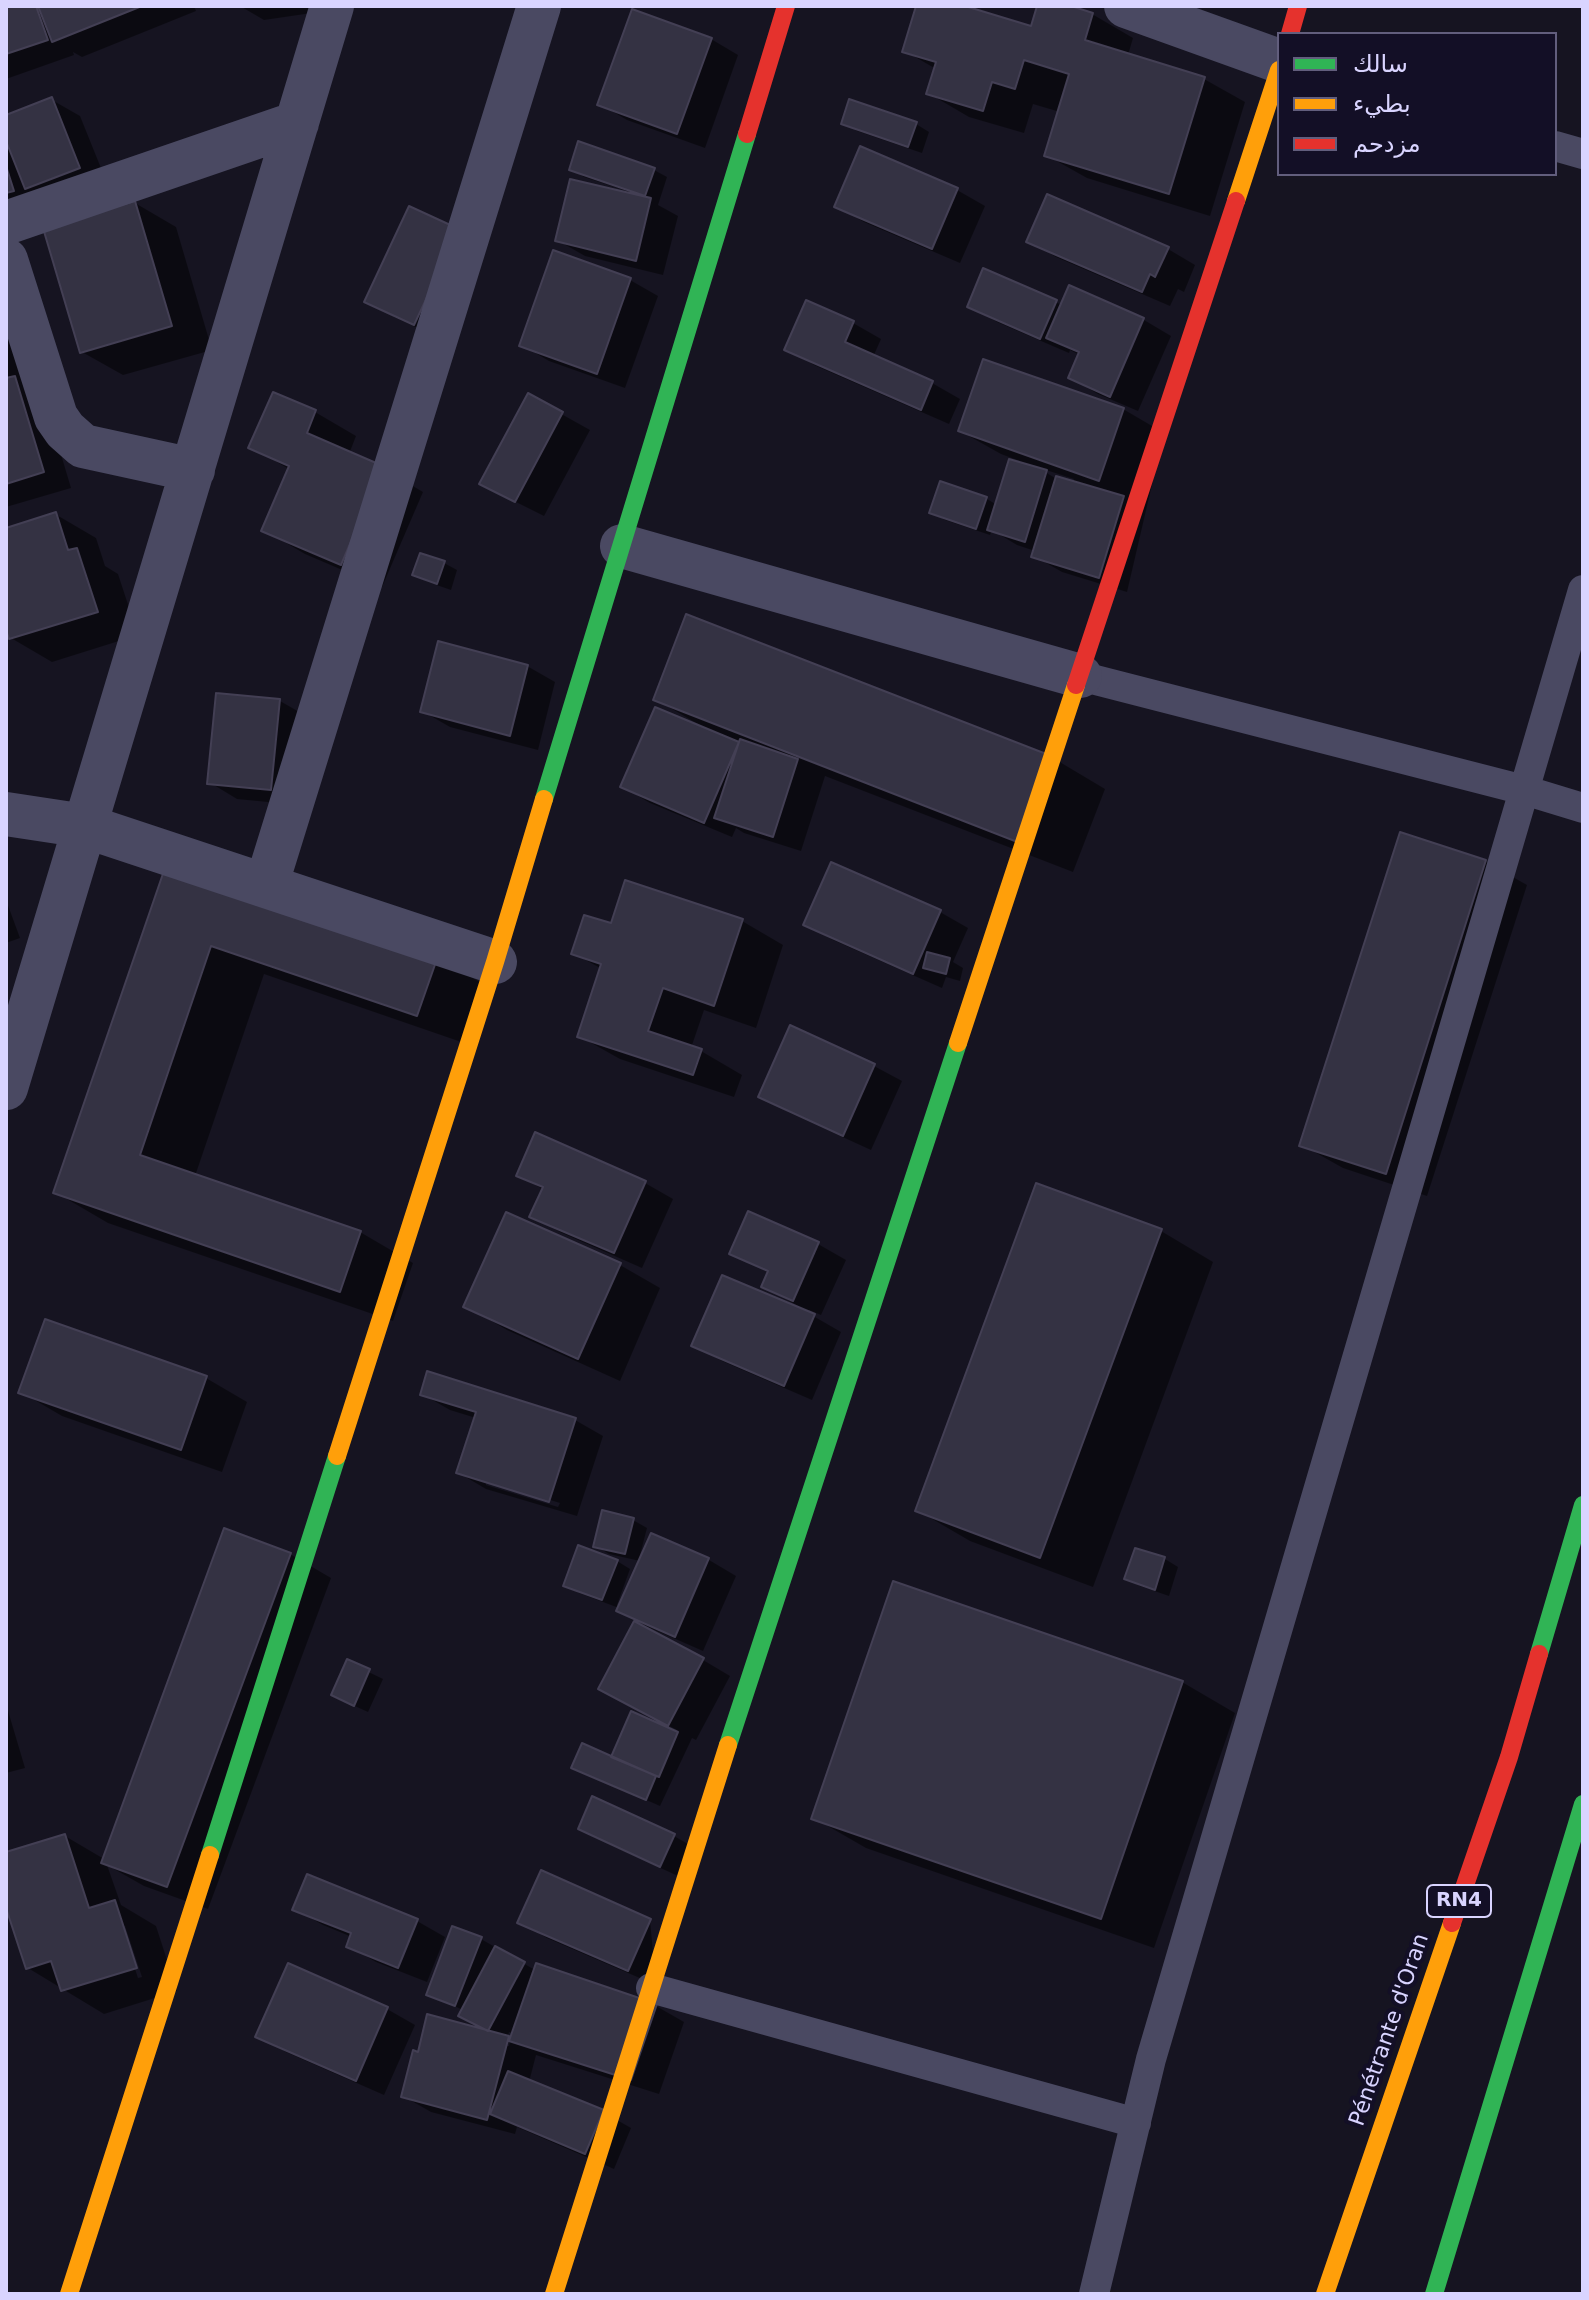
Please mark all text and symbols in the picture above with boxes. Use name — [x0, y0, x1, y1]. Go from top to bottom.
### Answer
legend — [1277, 32, 1557, 176]
text: سالك — [1353, 50, 1408, 78]
text: بطيء — [1353, 90, 1411, 118]
text: مزدحم — [1353, 130, 1421, 158]
road number: RN4 — [1427, 1885, 1491, 1917]
street label: Pénétrante d'Oran — [1345, 1930, 1435, 2130]

